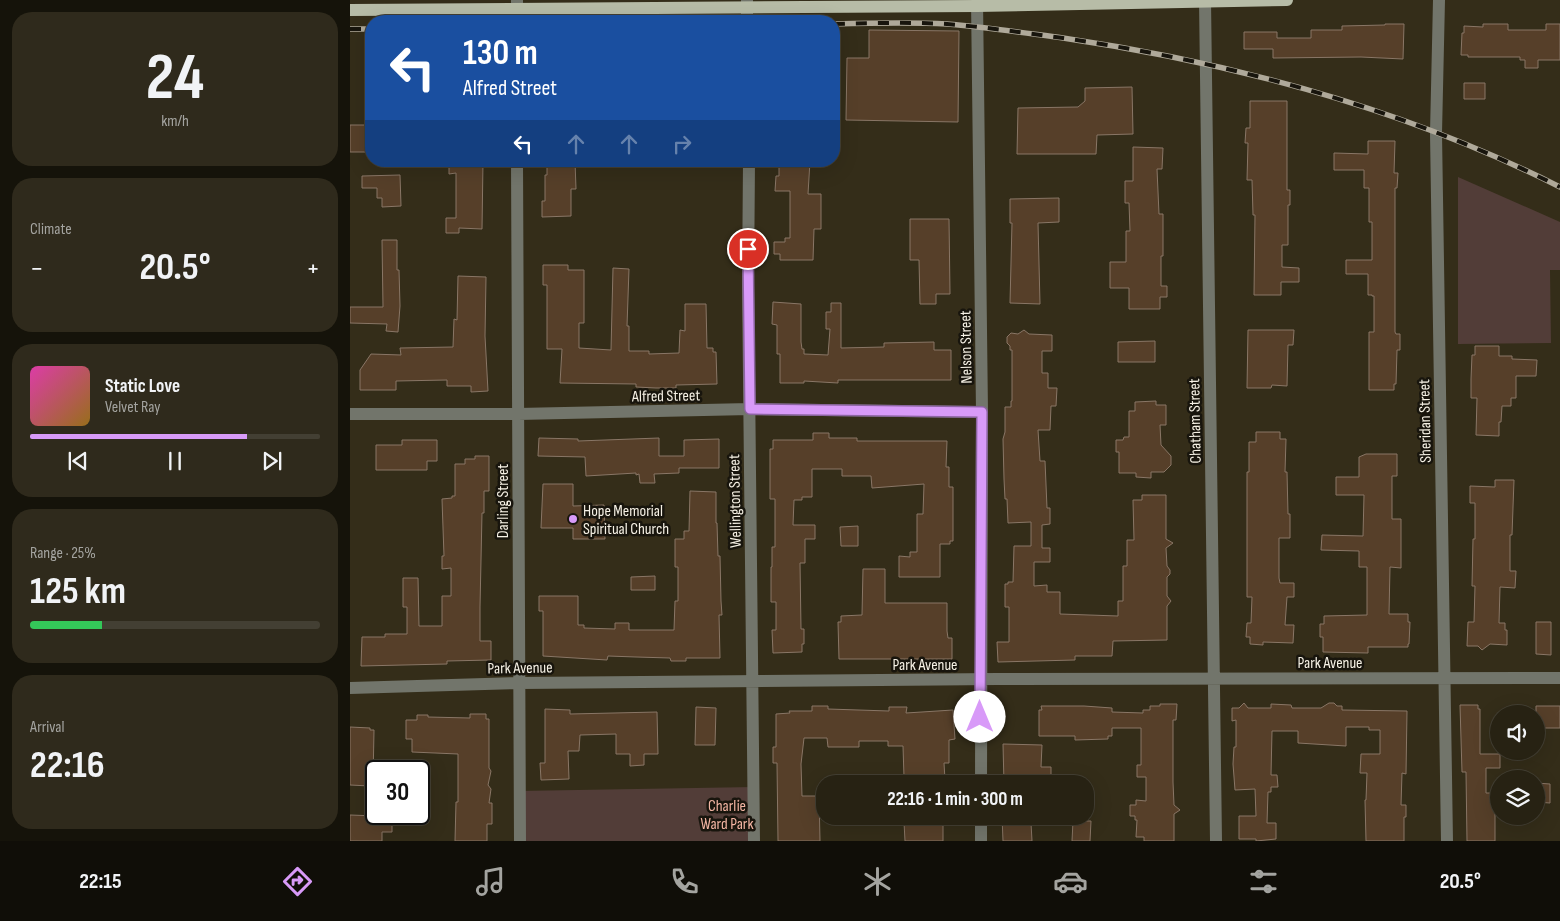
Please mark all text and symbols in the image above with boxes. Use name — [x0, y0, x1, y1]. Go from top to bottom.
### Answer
text: 130 m — [463, 32, 538, 75]
icon: left — [380, 35, 445, 100]
text: 24 — [146, 40, 204, 118]
text: Alfred Street — [463, 75, 557, 102]
text: km/h — [161, 112, 189, 131]
icon: left — [509, 130, 537, 158]
icon: ahead — [562, 130, 590, 158]
icon: ahead — [615, 130, 643, 158]
icon: right — [668, 130, 696, 158]
text: Climate — [30, 220, 72, 239]
pin — [727, 228, 769, 270]
icon: arrive — [734, 235, 762, 263]
text: 20.5° — [139, 245, 211, 290]
text: − — [30, 252, 44, 285]
text: + — [306, 252, 320, 285]
street label: Nelson Street — [956, 310, 977, 384]
text: Static Love — [105, 375, 180, 398]
street label: Chatham Street — [1185, 378, 1206, 464]
street label: Sheridan Street — [1415, 379, 1436, 463]
street label: Alfred Street — [631, 386, 701, 407]
text: Velvet Ray — [105, 398, 160, 417]
icon: previous — [64, 447, 92, 475]
icon: pause — [161, 447, 189, 475]
icon: next — [258, 447, 286, 475]
street label: Wellington Street — [725, 454, 746, 548]
street label: Darling Street — [494, 464, 513, 538]
place label: Hope Memorial Spiritual Church — [583, 502, 669, 539]
marker: Hope Memorial Spiritual Church — [567, 513, 579, 525]
text: Range · 25% — [30, 544, 96, 563]
text: 125 km — [30, 569, 126, 614]
street label: Park Avenue — [1297, 654, 1363, 673]
street label: Park Avenue — [892, 656, 958, 675]
street label: Park Avenue — [487, 658, 553, 679]
position arrow — [953, 690, 1005, 742]
map controls — [1490, 705, 1545, 825]
button: sound — [1490, 705, 1545, 760]
text: Arrival — [30, 718, 64, 737]
text: 22:16 — [30, 743, 105, 788]
speed limit sign: 30 — [365, 760, 430, 825]
button: layers — [1490, 770, 1545, 825]
text: 22:16 · 1 min · 300 m — [887, 788, 1023, 811]
park label: Charlie Ward Park — [700, 797, 754, 834]
icon: directions — [280, 864, 315, 899]
icon: music — [473, 864, 508, 899]
icon: phone — [667, 864, 702, 899]
icon: climate — [860, 864, 895, 899]
icon: car — [1053, 864, 1088, 899]
icon: filters — [1246, 864, 1281, 899]
text: 22:15 — [79, 868, 122, 895]
text: 20.5° — [1440, 868, 1481, 895]

